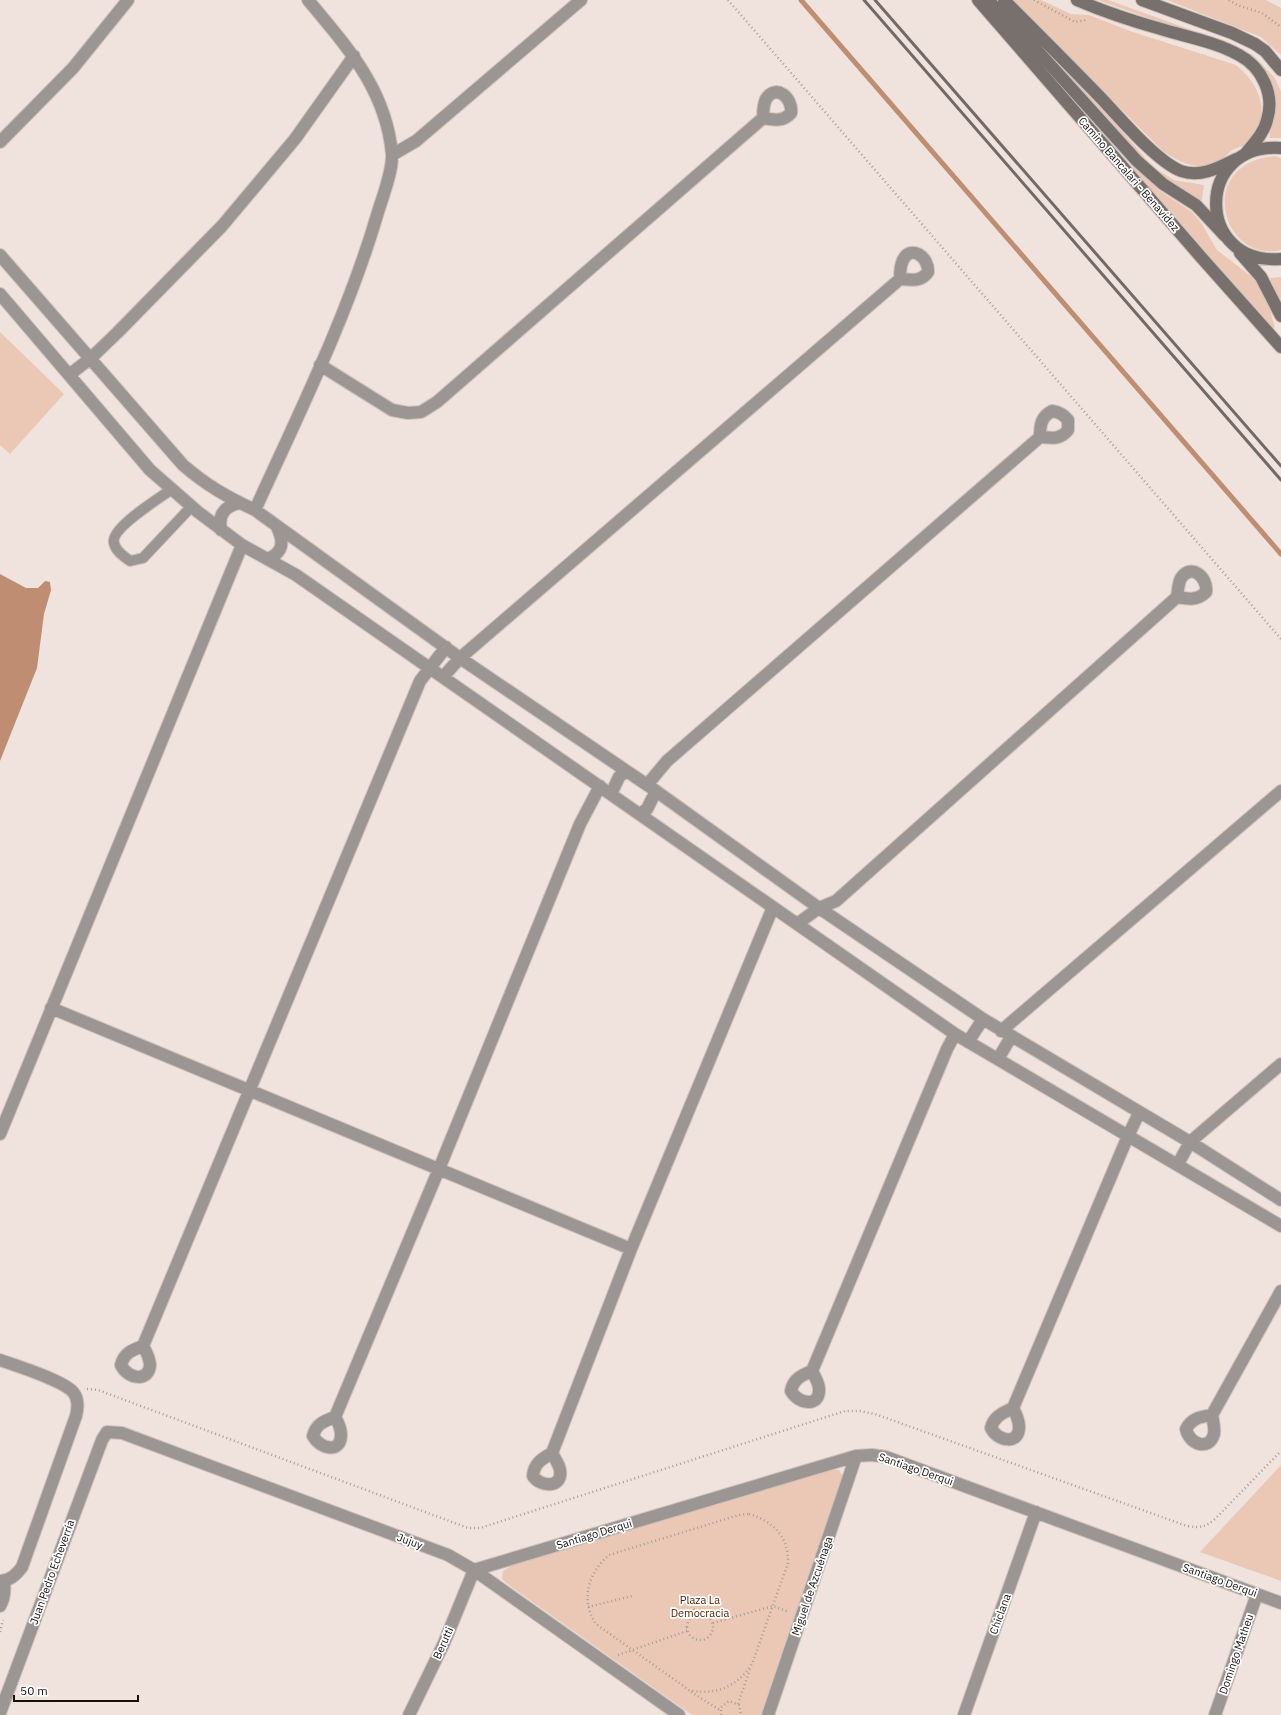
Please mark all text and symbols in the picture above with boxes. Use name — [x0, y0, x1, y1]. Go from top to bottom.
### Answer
street label: Camino Bancalari - Benavídez — [1076, 114, 1182, 234]
street label: Santiago Derqui — [877, 1450, 955, 1488]
street label: Santiago Derqui — [555, 1516, 633, 1552]
street label: Juan Pedro Echeverría — [27, 1518, 77, 1626]
street label: Jujuy — [395, 1530, 425, 1552]
street label: Miguel de Azcuénaga — [788, 1534, 836, 1637]
street label: Santiago Derqui — [1181, 1560, 1259, 1600]
street label: Chiclana — [986, 1592, 1014, 1636]
park label: Plaza La Democracia — [671, 1593, 729, 1620]
street label: Domingo Matheu — [1216, 1612, 1256, 1696]
street label: Berutti — [430, 1625, 456, 1661]
scale bar — [14, 1677, 138, 1703]
text: 50 m — [20, 1683, 48, 1698]

